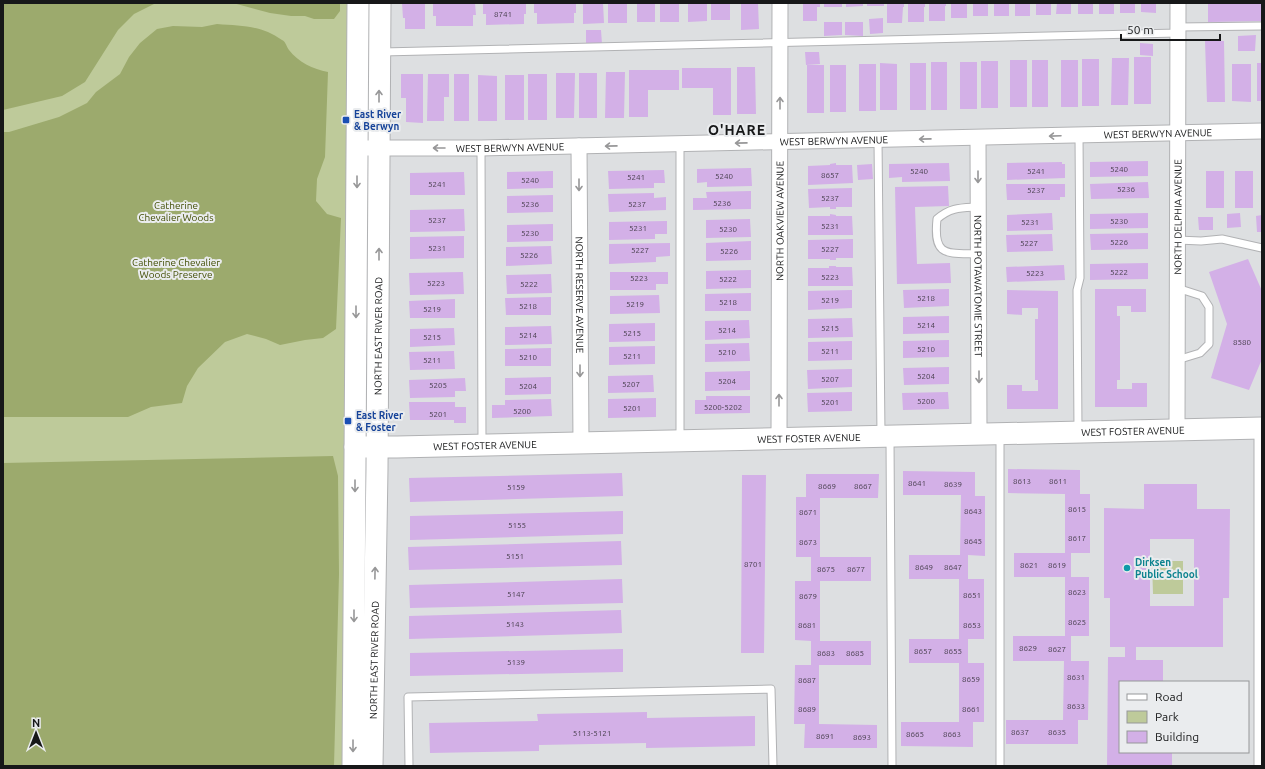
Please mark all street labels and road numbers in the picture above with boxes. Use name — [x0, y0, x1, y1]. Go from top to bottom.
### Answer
street label: WEST BERWYN AVENUE — [1103, 127, 1213, 140]
street label: WEST BERWYN AVENUE — [780, 134, 889, 147]
street label: WEST BERWYN AVENUE — [456, 141, 565, 154]
street label: NORTH DELPHIA AVENUE — [1172, 159, 1184, 275]
street label: NORTH OAKVIEW AVENUE — [774, 161, 786, 281]
street label: NORTH POTAWATOMIE STREET — [972, 215, 984, 358]
street label: NORTH RESERVE AVENUE — [574, 237, 585, 354]
street label: NORTH EAST RIVER ROAD — [372, 277, 384, 395]
street label: WEST FOSTER AVENUE — [1081, 425, 1185, 438]
street label: WEST FOSTER AVENUE — [757, 432, 861, 445]
street label: WEST FOSTER AVENUE — [433, 439, 537, 452]
street label: NORTH EAST RIVER ROAD — [368, 601, 381, 719]

